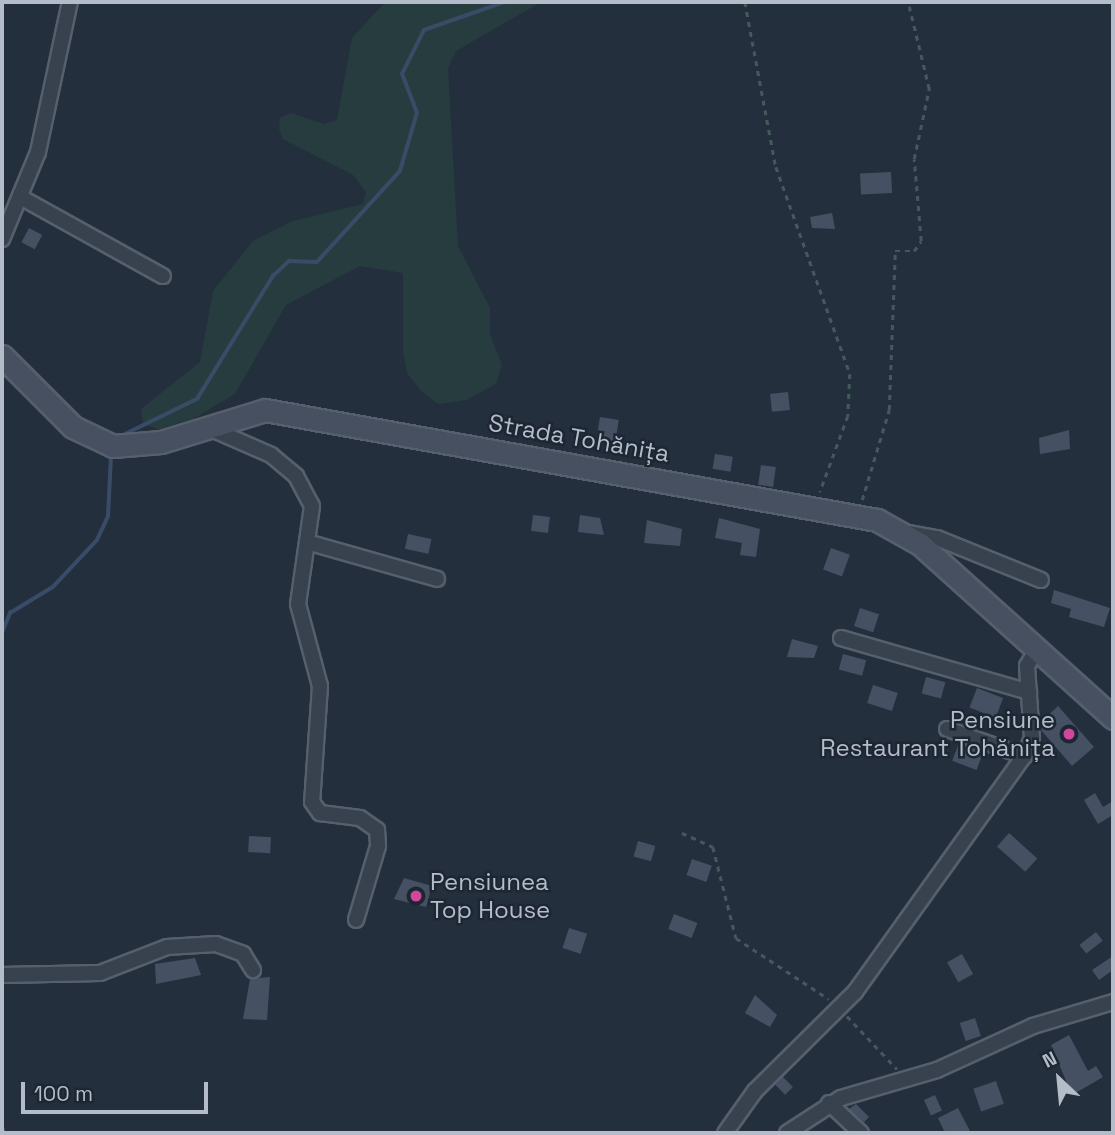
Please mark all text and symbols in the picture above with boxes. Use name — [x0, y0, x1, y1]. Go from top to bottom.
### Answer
street label: Strada Tohănița — [486, 408, 672, 468]
place label: Pensiune Restaurant Tohănița — [820, 706, 1055, 762]
marker: Pensiune Restaurant Tohănița — [1061, 726, 1077, 742]
place label: Pensiunea Top House — [430, 868, 550, 924]
marker: Pensiunea Top House — [408, 888, 424, 904]
north arrow — [1024, 1044, 1094, 1114]
text: N — [1038, 1046, 1061, 1074]
scale bar — [24, 1068, 212, 1112]
text: 100 m — [34, 1080, 93, 1107]

